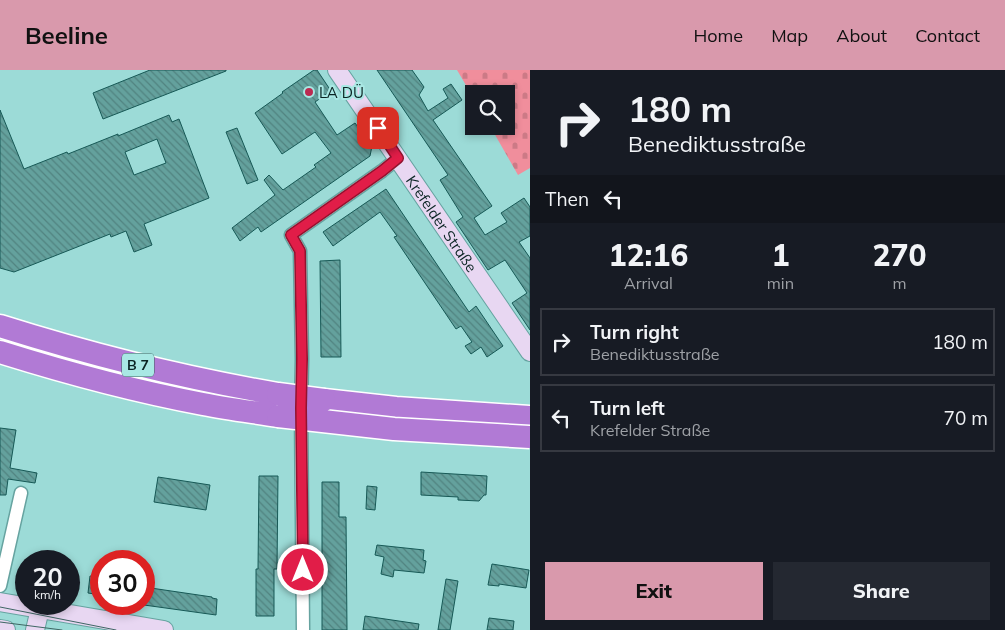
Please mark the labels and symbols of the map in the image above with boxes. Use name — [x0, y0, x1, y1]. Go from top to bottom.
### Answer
place label: LA DÜ — [319, 83, 364, 102]
marker: LA DÜ — [303, 86, 315, 98]
pin — [357, 107, 399, 149]
street label: Krefelder Straße — [402, 172, 482, 275]
road number: B 7 — [122, 354, 154, 376]
position arrow — [276, 543, 328, 595]
speed limit sign: 30 — [90, 550, 155, 615]

